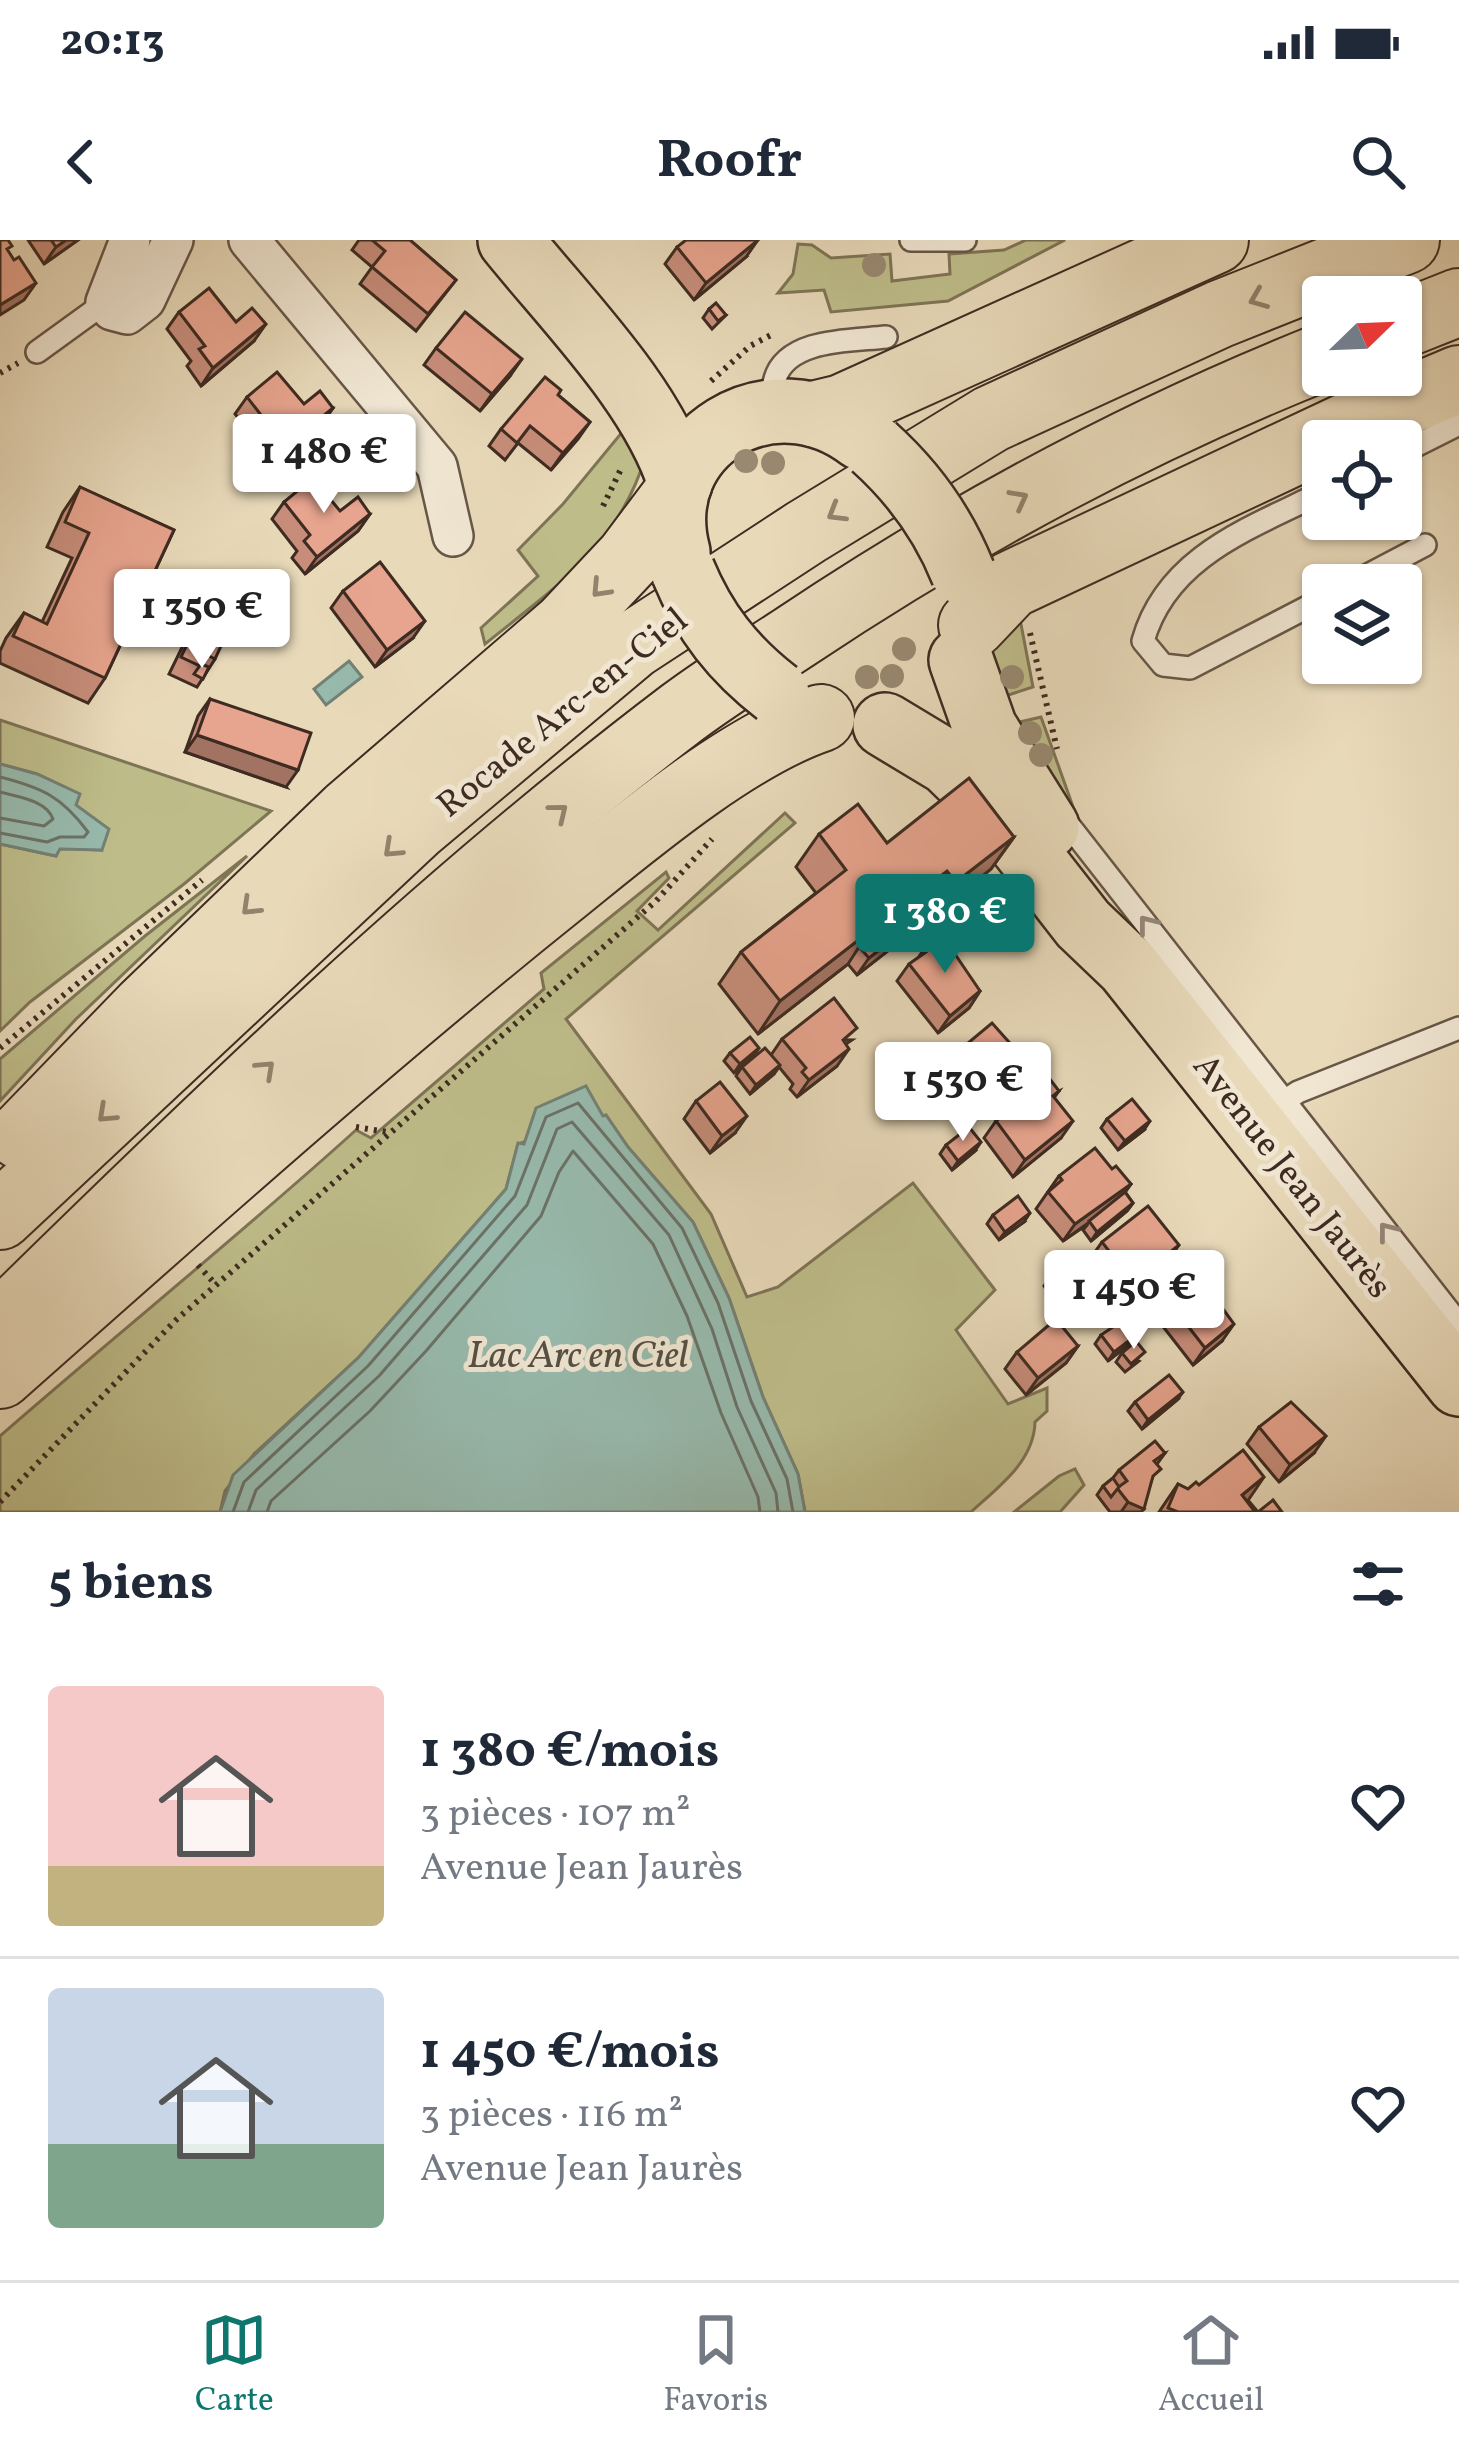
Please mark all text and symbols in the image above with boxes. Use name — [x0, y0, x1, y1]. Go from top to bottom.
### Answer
text: 20:13 — [60, 11, 165, 74]
text: Roofr — [657, 125, 802, 200]
icon: back — [48, 129, 114, 195]
icon: search — [1345, 129, 1411, 195]
north arrow — [1302, 276, 1422, 396]
map controls — [1302, 276, 1422, 684]
one-way arrow — [1248, 285, 1269, 309]
pin: 1 480 € — [213, 414, 435, 516]
button: locate — [1302, 420, 1422, 540]
text: 1 480 € — [260, 426, 388, 480]
one-way arrow — [1007, 490, 1028, 513]
one-way arrow — [827, 499, 849, 521]
button: layers — [1302, 564, 1422, 684]
pin: 1 350 € — [91, 569, 313, 671]
one-way arrow — [593, 575, 614, 596]
text: 1 350 € — [141, 581, 263, 635]
street label: Rocade Arc-en-Ciel — [427, 597, 700, 831]
one-way arrow — [545, 805, 567, 827]
one-way arrow — [384, 835, 405, 856]
pin: 1 380 € — [834, 874, 1056, 976]
text: 1 380 € — [882, 886, 1008, 940]
one-way arrow — [242, 893, 263, 915]
one-way arrow — [1140, 916, 1161, 938]
pin: 1 530 € — [852, 1042, 1074, 1144]
street label: Avenue Jean Jaurès — [1179, 1045, 1402, 1310]
text: 1 530 € — [902, 1054, 1024, 1108]
one-way arrow — [252, 1062, 274, 1084]
one-way arrow — [98, 1100, 119, 1121]
one-way arrow — [1380, 1223, 1402, 1245]
pin: 1 450 € — [1023, 1250, 1245, 1352]
text: 1 450 € — [1071, 1262, 1197, 1316]
water label: Lac Arc en Ciel — [467, 1330, 689, 1384]
text: 5 biens — [48, 1549, 214, 1620]
icon: filters — [1345, 1551, 1411, 1617]
text: 1 380 €/mois — [420, 1717, 719, 1788]
icon: home — [144, 1734, 288, 1878]
icon: heart — [1345, 1773, 1411, 1839]
text: 3 pièces · 107 m² — [420, 1788, 690, 1842]
text: Avenue Jean Jaurès — [420, 1842, 743, 1896]
text: 1 450 €/mois — [420, 2018, 720, 2089]
icon: home — [144, 2036, 288, 2180]
icon: heart — [1345, 2075, 1411, 2141]
text: 3 pièces · 116 m² — [420, 2089, 683, 2143]
text: Avenue Jean Jaurès — [420, 2143, 743, 2197]
tab: Carte — [195, 2307, 274, 2425]
tab: Favoris — [663, 2307, 768, 2425]
tab: Accueil — [1158, 2307, 1264, 2425]

